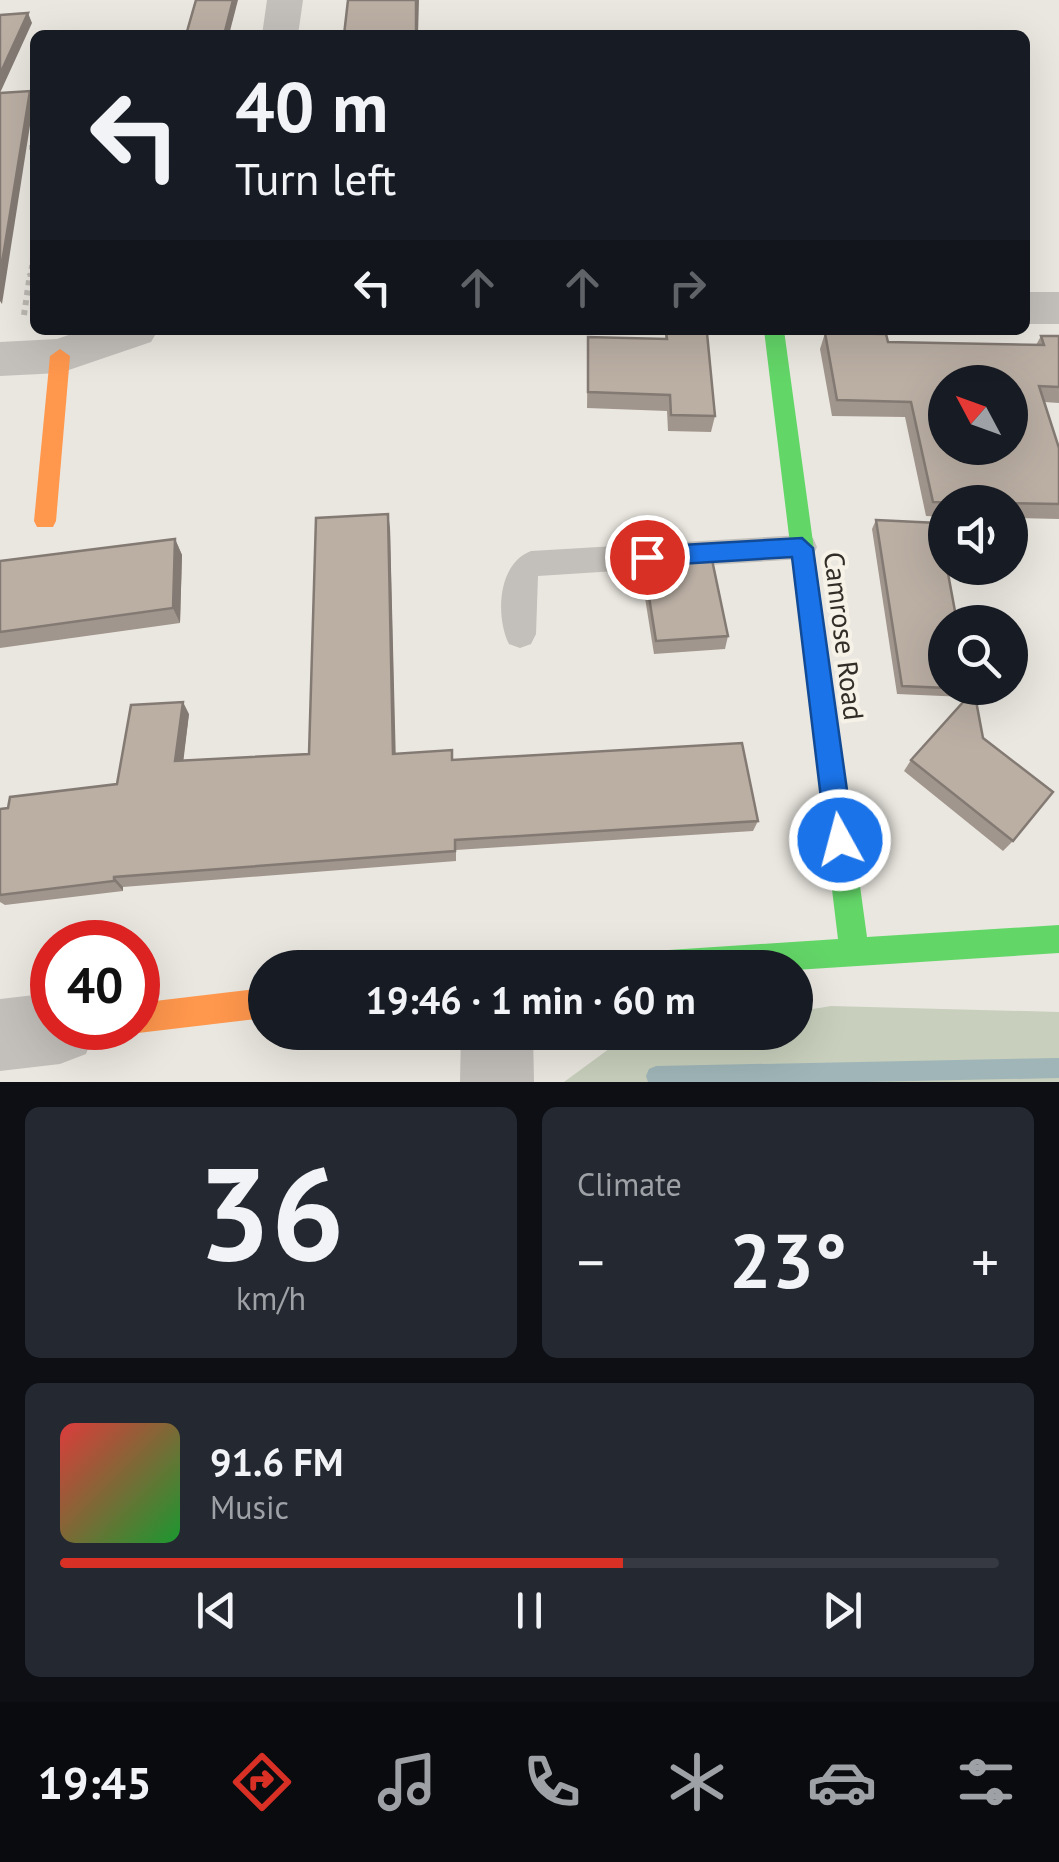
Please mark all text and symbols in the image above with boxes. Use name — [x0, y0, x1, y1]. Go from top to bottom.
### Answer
text: 40 m — [235, 61, 388, 151]
icon: left — [70, 70, 200, 200]
text: Turn left — [235, 149, 396, 207]
icon: left — [345, 260, 400, 315]
icon: ahead — [450, 260, 505, 315]
icon: ahead — [555, 260, 610, 315]
icon: right — [660, 260, 715, 315]
north arrow — [928, 365, 1028, 465]
map controls — [928, 365, 1028, 705]
button: sound — [928, 485, 1028, 585]
pin — [605, 515, 690, 600]
icon: arrive — [620, 530, 675, 585]
street label: Camrose Road — [816, 550, 873, 722]
button: search — [928, 605, 1028, 705]
position arrow — [788, 788, 892, 892]
speed limit sign: 40 — [30, 920, 160, 1050]
text: 19:46 · 1 min · 60 m — [365, 975, 696, 1024]
text: 36 — [197, 1128, 345, 1296]
text: Climate — [577, 1163, 682, 1205]
text: 23° — [729, 1212, 847, 1309]
text: − — [577, 1226, 605, 1297]
text: + — [971, 1226, 999, 1297]
text: km/h — [236, 1277, 306, 1319]
text: 91.6 FM — [210, 1437, 343, 1486]
text: Music — [210, 1486, 289, 1528]
icon: previous — [189, 1583, 244, 1638]
icon: pause — [502, 1583, 557, 1638]
icon: next — [815, 1583, 870, 1638]
icon: directions — [227, 1747, 297, 1817]
icon: music — [372, 1747, 442, 1817]
icon: phone — [517, 1747, 587, 1817]
icon: climate — [662, 1747, 732, 1817]
icon: car — [807, 1747, 877, 1817]
icon: filters — [951, 1747, 1021, 1817]
text: 19:45 — [37, 1753, 152, 1811]

